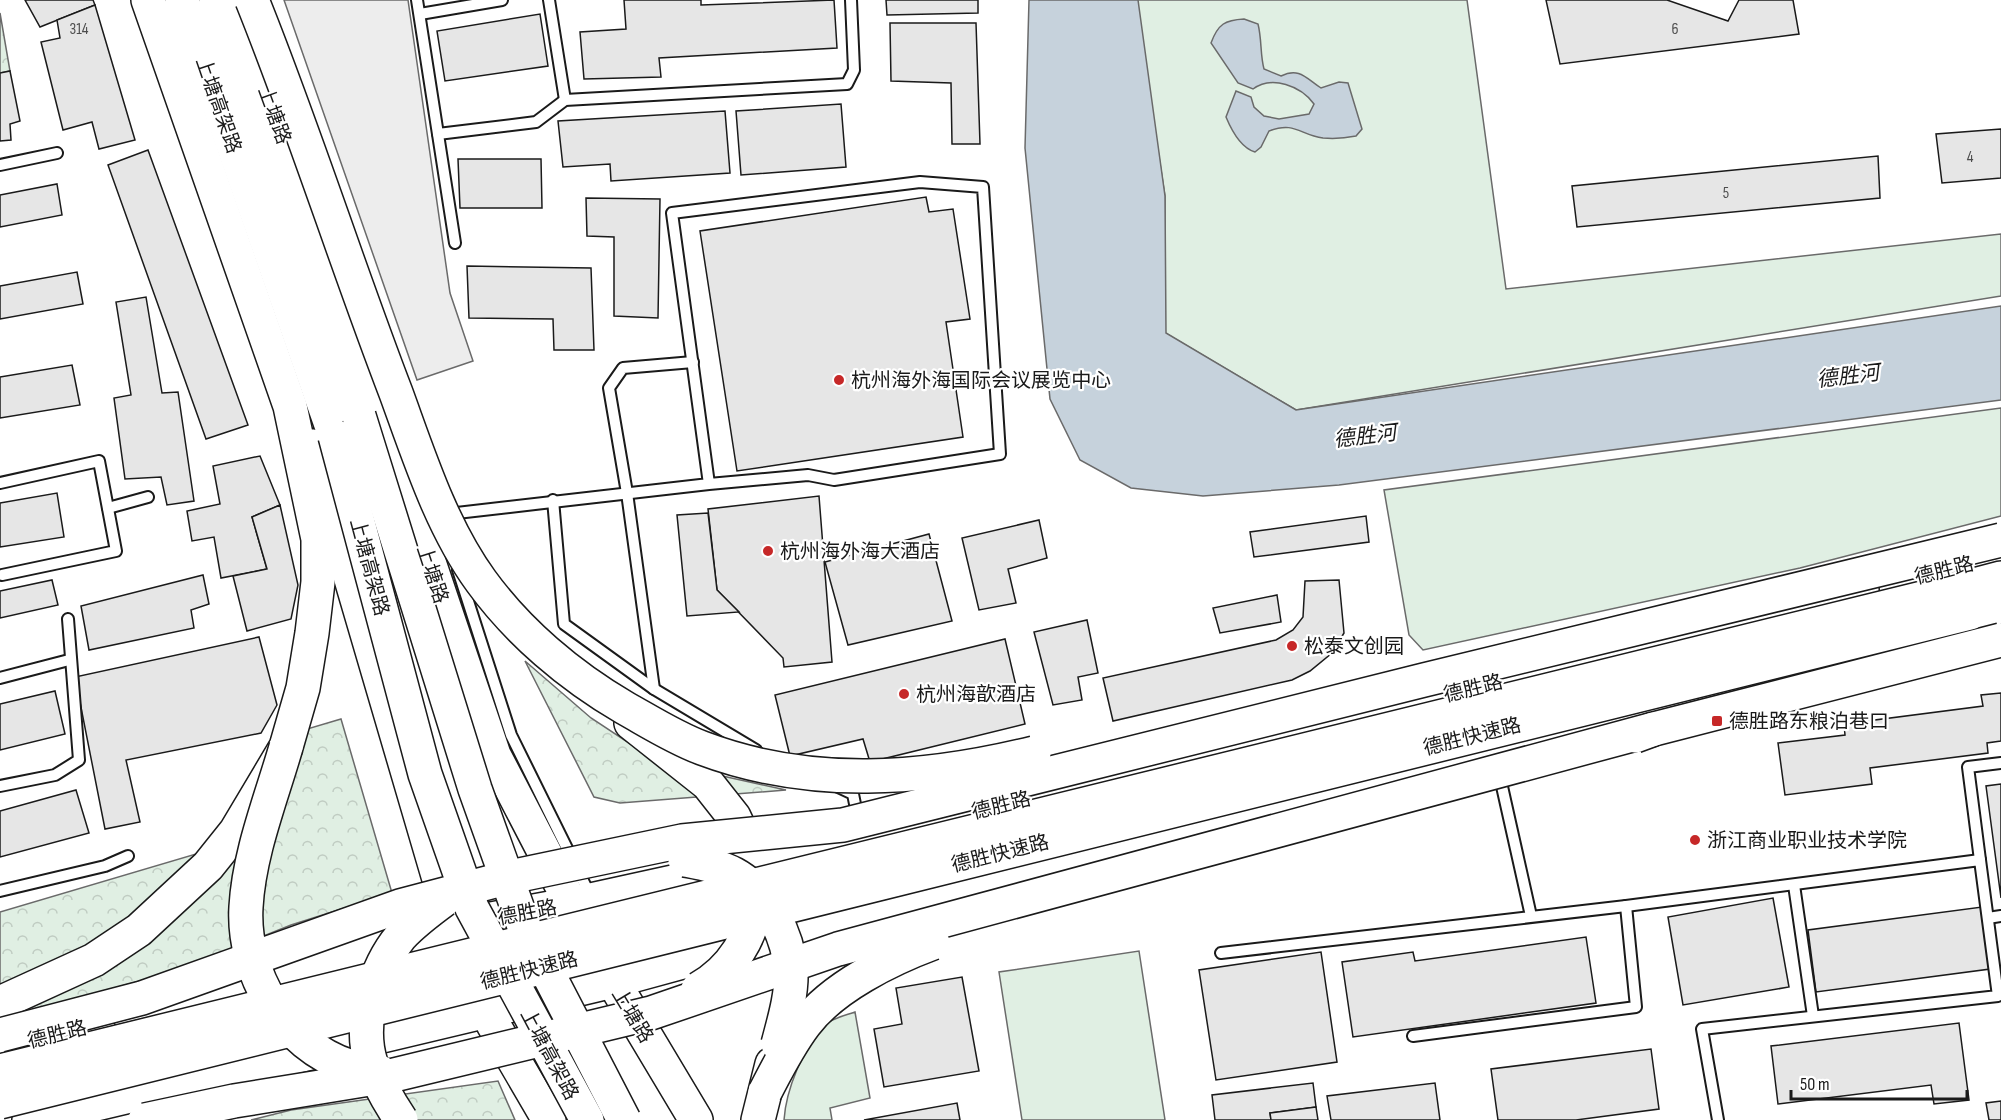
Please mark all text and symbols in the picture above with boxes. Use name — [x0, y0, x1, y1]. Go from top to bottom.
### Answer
house number: 314 — [70, 20, 89, 39]
house number: 6 — [1671, 20, 1679, 39]
street label: 上塘高架路 — [190, 54, 246, 157]
street label: 上塘路 — [253, 83, 296, 148]
house number: 4 — [1967, 148, 1974, 167]
house number: 5 — [1723, 184, 1729, 203]
water label: 德胜河 — [1815, 360, 1885, 393]
place label: 杭州海外海国际会议展览中心 — [851, 369, 1111, 393]
marker: 杭州海外海国际会议展览中心 — [832, 373, 846, 387]
water label: 德胜河 — [1332, 420, 1402, 453]
street label: 上塘高架路 — [345, 516, 394, 619]
place label: 杭州海外海大酒店 — [780, 540, 940, 564]
street label: 上塘路 — [411, 542, 453, 607]
marker: 杭州海外海大酒店 — [761, 544, 775, 558]
street label: 德胜路 — [1912, 552, 1976, 590]
place label: 松泰文创园 — [1304, 635, 1404, 659]
marker: 松泰文创园 — [1285, 639, 1299, 653]
street label: 德胜路 — [1441, 670, 1505, 708]
place label: 杭州海歆酒店 — [916, 683, 1036, 707]
marker: 杭州海歆酒店 — [897, 687, 911, 701]
place label: 德胜路东粮泊巷口 — [1729, 710, 1889, 734]
street label: 德胜快速路 — [1421, 713, 1524, 761]
marker: 德胜路东粮泊巷口 — [1710, 714, 1724, 728]
street label: 德胜路 — [969, 787, 1033, 825]
place label: 浙江商业职业技术学院 — [1707, 829, 1907, 853]
street label: 德胜快速路 — [949, 830, 1052, 878]
marker: 浙江商业职业技术学院 — [1688, 833, 1702, 847]
street label: 德胜路 — [495, 895, 559, 930]
street label: 德胜快速路 — [478, 947, 581, 995]
street label: 上塘路 — [606, 984, 658, 1047]
street label: 上塘高架路 — [515, 1005, 583, 1104]
street label: 德胜路 — [25, 1016, 89, 1054]
scale bar — [1791, 1063, 1966, 1101]
text: 50 m — [1800, 1074, 1830, 1095]

